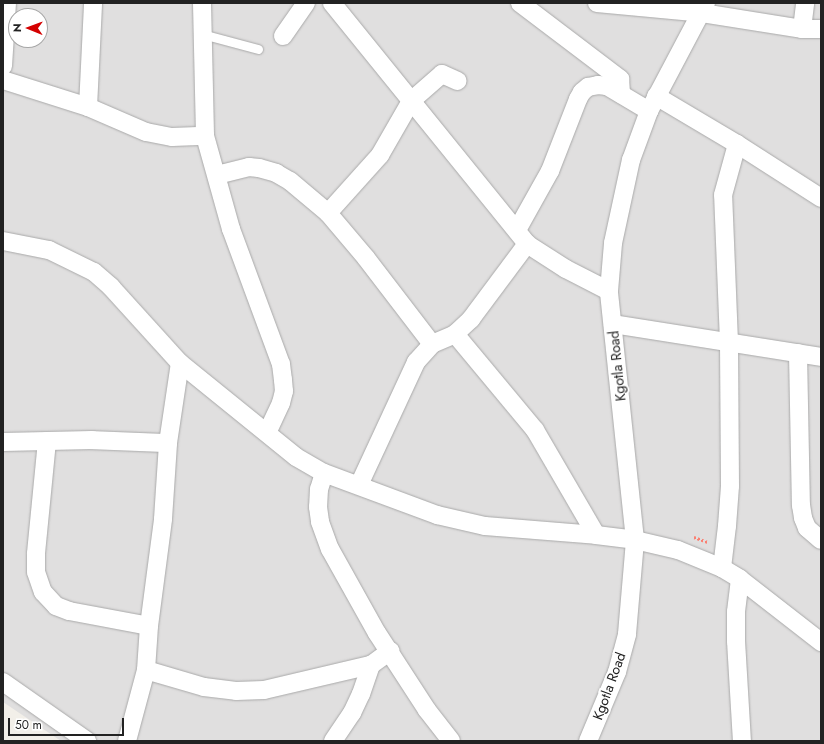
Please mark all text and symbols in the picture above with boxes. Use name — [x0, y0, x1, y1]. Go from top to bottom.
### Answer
north arrow — [8, 8, 48, 48]
text: N — [9, 23, 25, 32]
street label: Kgotla Road — [605, 330, 629, 402]
street label: Kgotla Road — [589, 650, 629, 722]
scale bar — [10, 710, 126, 736]
text: 50 m — [15, 716, 42, 734]

